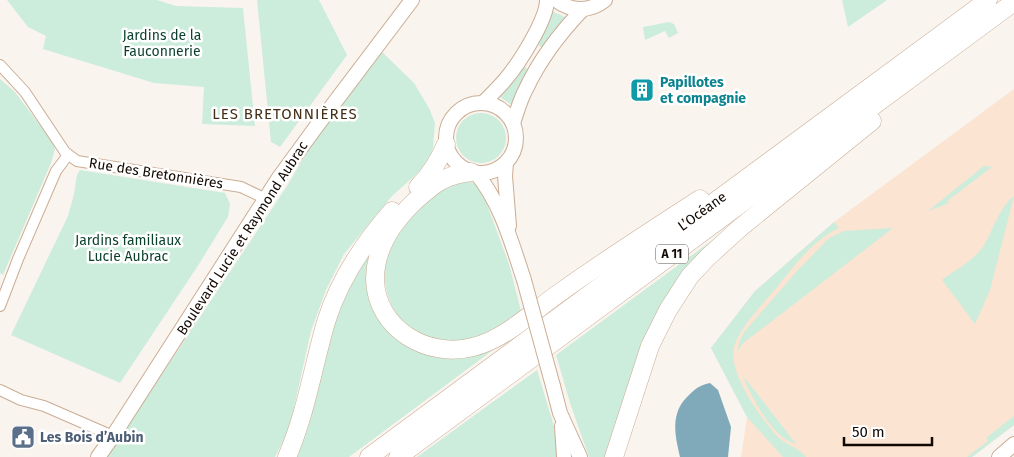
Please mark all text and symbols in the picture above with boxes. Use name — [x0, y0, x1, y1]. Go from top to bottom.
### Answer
park label: Jardins de la Fauconnerie — [122, 27, 202, 60]
place label: Papillotes et compagnie — [660, 74, 746, 107]
building icon: Papillotes et compagnie — [629, 77, 655, 103]
district label: LES BRETONNIÈRES — [212, 105, 358, 123]
street label: Boulevard Lucie et Raymond Aubrac — [173, 138, 312, 338]
street label: Rue des Bretonnières — [88, 155, 225, 193]
street label: L’Océane — [675, 188, 730, 235]
park label: Jardins familiaux Lucie Aubrac — [75, 232, 181, 265]
road number: A 11 — [656, 244, 688, 264]
scale bar — [844, 414, 932, 446]
text: 50 m — [852, 423, 885, 441]
public building icon: Les Bois d’Aubin — [10, 424, 36, 450]
place label: Les Bois d’Aubin — [40, 429, 144, 446]

